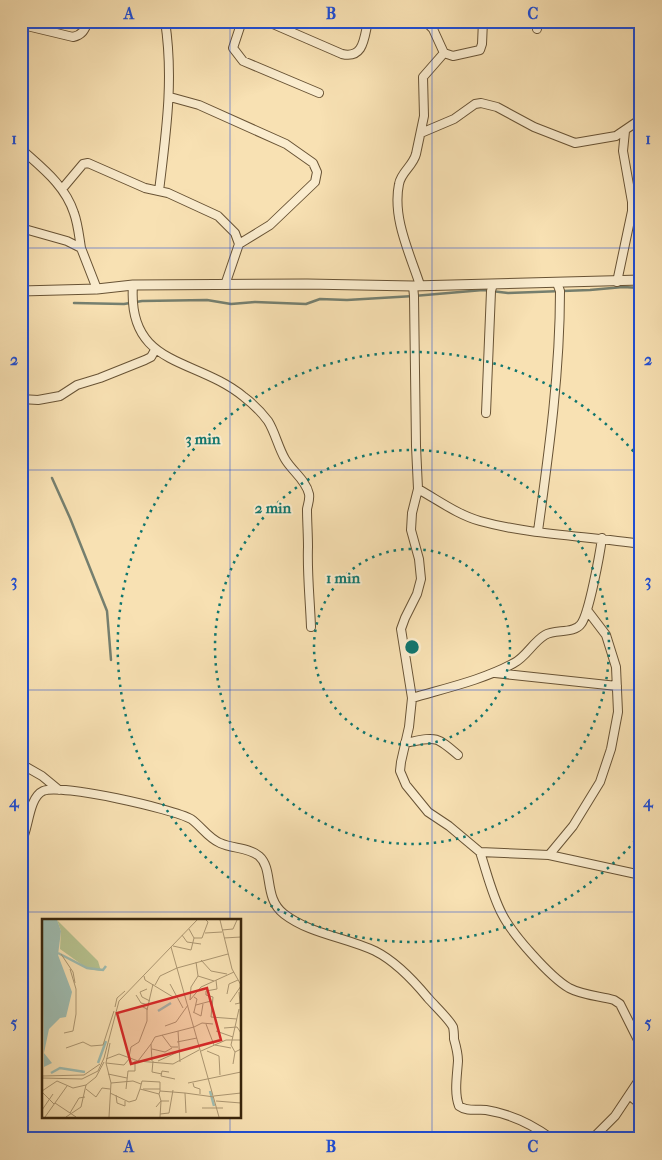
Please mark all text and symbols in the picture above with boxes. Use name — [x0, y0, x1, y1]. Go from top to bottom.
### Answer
text: A — [123, 4, 135, 23]
text: B — [326, 4, 336, 23]
text: C — [528, 4, 539, 23]
text: 1 — [11, 129, 17, 148]
text: 1 — [645, 129, 651, 148]
text: 2 — [10, 350, 18, 369]
text: 2 — [644, 350, 652, 369]
text: 3 min — [186, 430, 221, 448]
text: 2 min — [255, 499, 292, 517]
text: 1 min — [326, 569, 360, 587]
text: 3 — [11, 571, 17, 591]
text: 3 — [645, 571, 651, 591]
centre of rings — [403, 638, 421, 656]
text: 4 — [8, 792, 20, 812]
text: 4 — [642, 792, 654, 812]
inset map — [42, 919, 241, 1118]
text: 5 — [11, 1013, 18, 1032]
text: 5 — [645, 1013, 652, 1032]
text: A — [123, 1137, 135, 1156]
text: B — [326, 1137, 336, 1156]
text: C — [528, 1137, 539, 1156]

